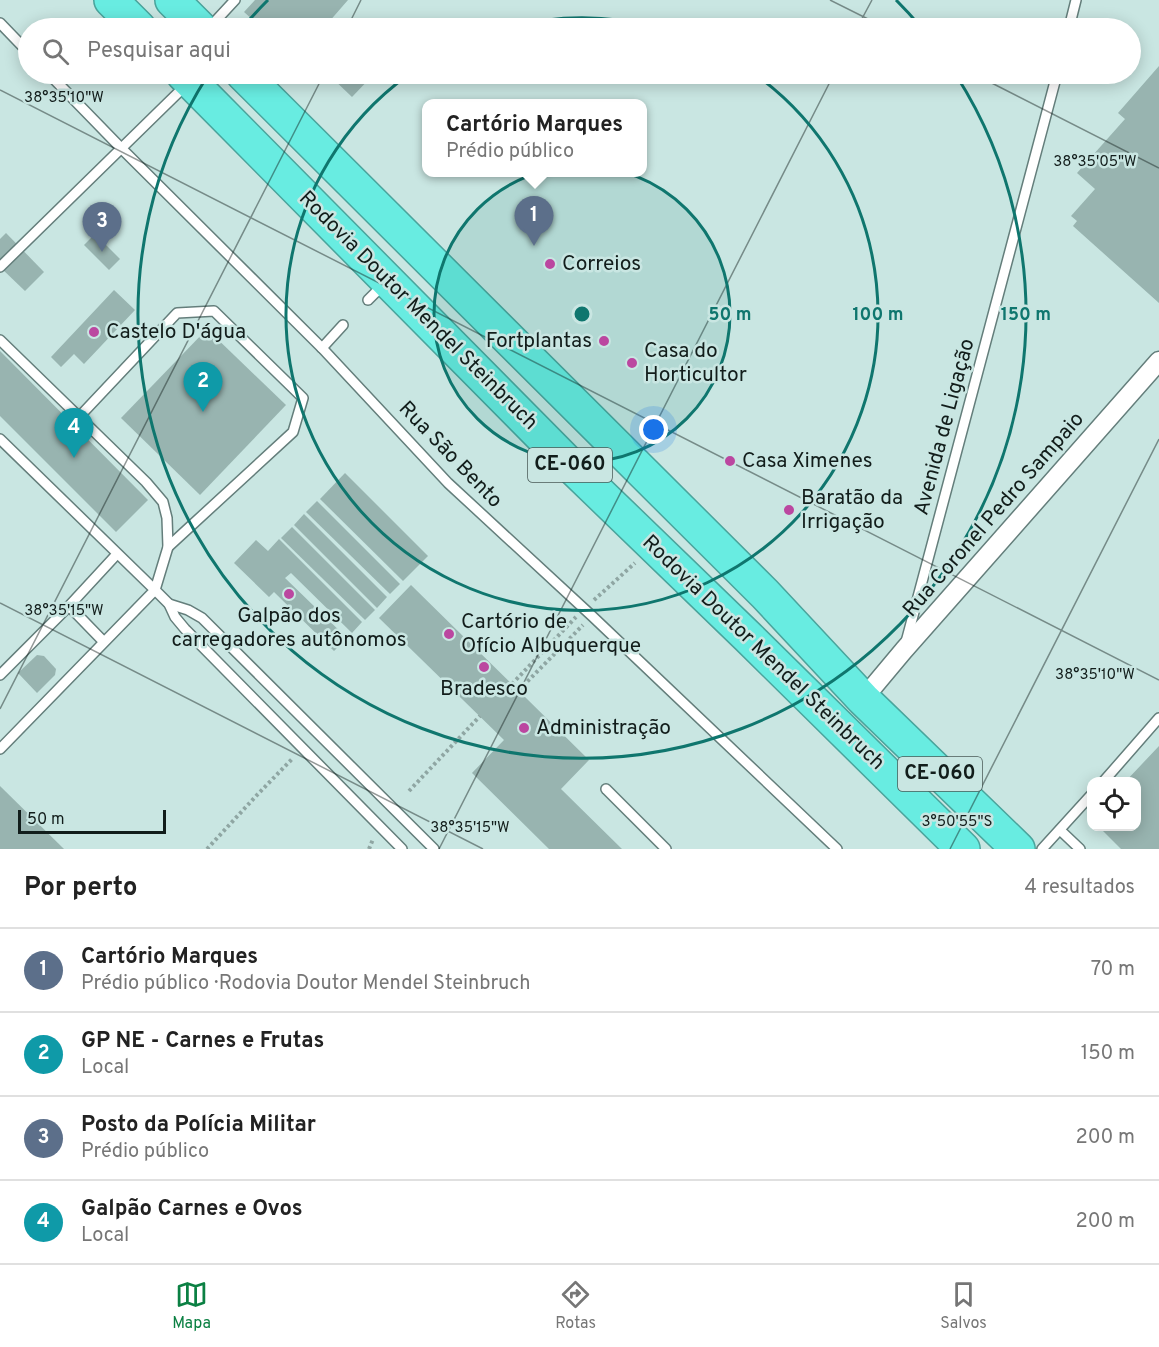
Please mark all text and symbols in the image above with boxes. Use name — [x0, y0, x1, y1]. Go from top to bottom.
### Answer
search box — [18, 18, 1141, 84]
icon: search — [39, 35, 72, 68]
text: Pesquisar aqui — [87, 38, 231, 65]
text: 38°35'10"W — [24, 89, 104, 108]
popup — [422, 99, 647, 177]
text: Cartório Marques — [446, 112, 623, 139]
text: Prédio público — [446, 139, 574, 165]
text: 38°35'05"W — [1053, 153, 1137, 172]
street label: Rodovia Doutor Mendel Steinbruch — [293, 186, 543, 436]
pin: 1 — [514, 196, 554, 246]
pin: 3 — [82, 202, 122, 252]
place label: Correios — [562, 251, 641, 278]
marker: Correios — [543, 257, 557, 271]
centre of rings — [572, 304, 592, 324]
text: 50 m — [708, 304, 752, 327]
text: 100 m — [852, 304, 904, 327]
text: 150 m — [1001, 304, 1051, 327]
place label: Castelo D'água — [106, 319, 246, 346]
marker: Castelo D'água — [87, 325, 101, 339]
place label: Fortplantas — [486, 328, 592, 355]
marker: Fortplantas — [597, 334, 611, 348]
street label: Avenida de Ligação — [908, 336, 982, 518]
place label: Casa do Horticultor — [644, 338, 747, 389]
marker: Casa do Horticultor — [625, 356, 639, 370]
pin: 2 — [184, 362, 222, 412]
street label: Rua São Bento — [392, 396, 508, 514]
street label: Rua Coronel Pedro Sampaio — [897, 407, 1091, 623]
pin: 4 — [54, 408, 94, 458]
your location — [639, 415, 668, 444]
road number: CE-060 — [528, 448, 612, 482]
place label: Casa Ximenes — [742, 448, 873, 475]
marker: Casa Ximenes — [723, 454, 737, 468]
place label: Baratão da Irrigação — [801, 485, 903, 536]
marker: Baratão da Irrigação — [782, 503, 796, 517]
street label: Rodovia Doutor Mendel Steinbruch — [636, 530, 890, 776]
marker: Galpão dos carregadores autônomos — [282, 587, 296, 601]
text: 38°35'15"W — [24, 602, 104, 621]
place label: Galpão dos carregadores autônomos — [172, 603, 406, 654]
place label: Cartório de Ofício Albuquerque — [461, 609, 641, 660]
marker: Cartório de Ofício Albuquerque — [442, 627, 456, 641]
marker: Bradesco — [477, 660, 491, 674]
text: 38°35'10"W — [1055, 666, 1135, 685]
place label: Bradesco — [440, 676, 528, 703]
place label: Administração — [536, 715, 671, 742]
marker: Administração — [517, 721, 531, 735]
road number: CE-060 — [898, 757, 982, 791]
map controls — [1087, 777, 1141, 831]
button: locate — [1087, 777, 1141, 831]
scale bar — [18, 807, 166, 834]
text: 50 m — [27, 810, 65, 830]
text: 3°50'55"S — [922, 813, 992, 832]
text: 38°35'15"W — [430, 819, 510, 838]
text: Por perto — [24, 872, 138, 905]
text: 4 resultados — [1025, 875, 1135, 901]
text: Cartório Marques — [81, 944, 258, 971]
text: 1 — [40, 957, 48, 983]
text: 70 m — [1091, 957, 1135, 983]
text: Prédio público · Rodovia Doutor Mendel Steinbruch — [81, 971, 531, 997]
text: GP NE - Carnes e Frutas — [81, 1028, 324, 1055]
text: 2 — [37, 1041, 50, 1067]
text: 150 m — [1081, 1041, 1135, 1067]
text: Local — [81, 1055, 129, 1081]
text: Posto da Polícia Militar — [81, 1112, 316, 1139]
text: 3 — [38, 1125, 50, 1151]
text: 200 m — [1076, 1125, 1135, 1151]
text: Prédio público — [81, 1139, 209, 1165]
text: Galpão Carnes e Ovos — [81, 1196, 303, 1223]
text: 4 — [37, 1209, 50, 1235]
text: 200 m — [1076, 1209, 1135, 1235]
text: Local — [81, 1223, 129, 1249]
tab: Mapa — [172, 1278, 211, 1334]
tab: Rotas — [555, 1278, 596, 1334]
tab: Salvos — [940, 1278, 987, 1334]

